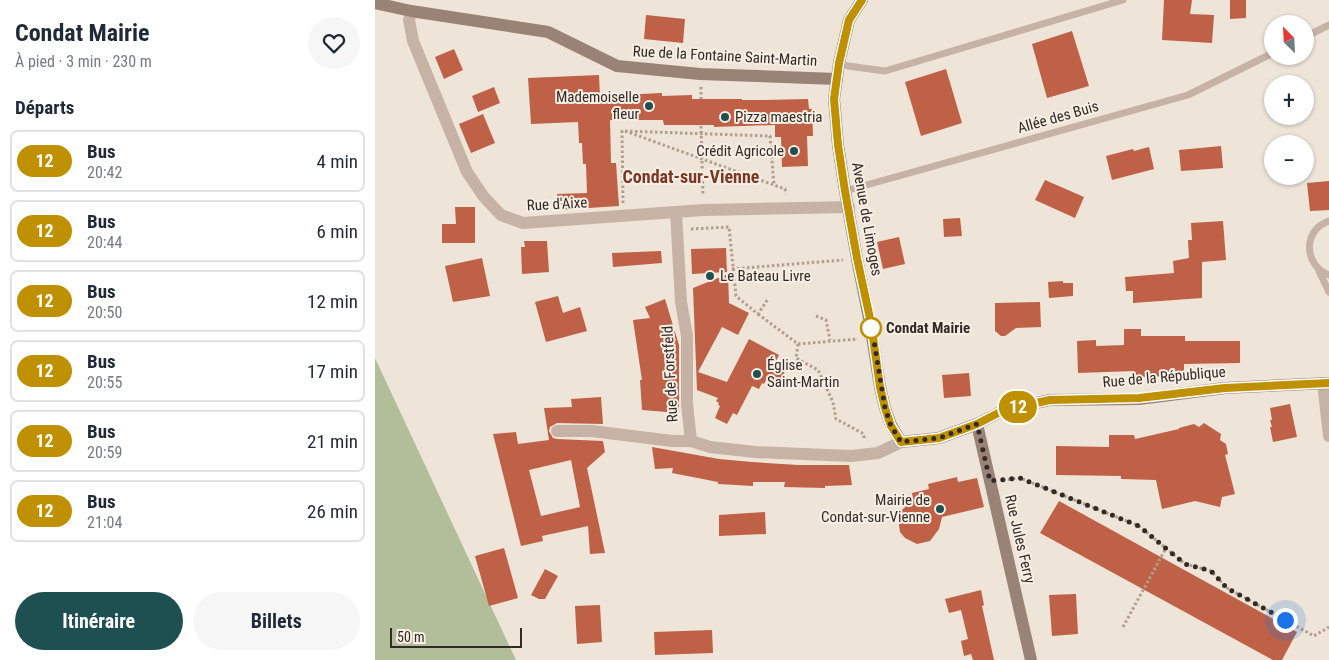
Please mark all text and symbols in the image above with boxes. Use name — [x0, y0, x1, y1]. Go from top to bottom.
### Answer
north arrow — [1264, 15, 1314, 65]
map controls — [1264, 15, 1314, 185]
button: heart — [308, 17, 360, 69]
text: Condat Mairie — [15, 19, 150, 47]
street label: Rue de la Fontaine Saint-Martin — [632, 42, 818, 70]
text: À pied · 3 min · 230 m — [15, 52, 152, 71]
button: + — [1264, 75, 1314, 125]
place label: Mademoiselle fleur — [556, 88, 639, 123]
text: Départs — [15, 96, 74, 119]
street label: Allée des Buis — [1015, 97, 1101, 137]
marker: Mademoiselle fleur — [643, 100, 655, 112]
place label: Pizza maestria — [735, 108, 823, 126]
marker: Pizza maestria — [719, 111, 731, 123]
button: − — [1264, 135, 1314, 185]
text: Bus — [87, 140, 116, 163]
place label: Crédit Agricole — [696, 142, 784, 160]
marker: Crédit Agricole — [788, 145, 800, 157]
text: 12 — [35, 150, 54, 171]
text: 4 min — [316, 150, 358, 173]
street label: Avenue de Limoges — [848, 161, 886, 277]
text: 20:42 — [87, 163, 122, 182]
district label: Condat-sur-Vienne — [623, 166, 760, 187]
street label: Rue d'Aixe — [526, 193, 588, 215]
text: Bus — [87, 210, 116, 233]
text: 12 — [35, 220, 54, 241]
text: 6 min — [316, 220, 358, 243]
text: 20:44 — [87, 233, 122, 252]
place label: Le Bateau Livre — [720, 267, 811, 285]
marker: Le Bateau Livre — [704, 270, 716, 282]
text: Bus — [87, 280, 116, 303]
text: 12 — [35, 290, 54, 311]
text: 12 min — [307, 290, 358, 313]
text: 20:50 — [87, 303, 122, 322]
marker: Condat Mairie — [860, 317, 882, 339]
place label: Condat Mairie — [886, 319, 970, 337]
street label: Rue de Forstfeld — [658, 325, 682, 423]
text: Bus — [87, 350, 116, 373]
place label: Église Saint-Martin — [767, 356, 839, 391]
text: 12 — [35, 360, 54, 381]
text: 17 min — [307, 360, 358, 383]
street label: Rue de la République — [1102, 363, 1226, 391]
marker: Église Saint-Martin — [751, 368, 763, 380]
text: 20:55 — [87, 373, 122, 392]
line badge: 12 — [995, 391, 1041, 423]
text: 12 — [1009, 396, 1027, 417]
text: Bus — [87, 420, 116, 443]
text: 12 — [35, 430, 54, 451]
text: 21 min — [307, 430, 358, 453]
text: 20:59 — [87, 443, 122, 462]
text: Bus — [87, 490, 116, 513]
place label: Mairie de Condat-sur-Vienne — [821, 491, 930, 526]
street label: Rue Jules Ferry — [1001, 493, 1039, 585]
text: 12 — [35, 500, 54, 521]
text: 26 min — [307, 500, 358, 523]
marker: Mairie de Condat-sur-Vienne — [934, 503, 946, 515]
text: 21:04 — [87, 513, 122, 532]
button: Itinéraire — [15, 592, 183, 650]
button: Billets — [193, 592, 360, 650]
your location — [1273, 608, 1298, 633]
scale bar — [390, 625, 523, 648]
text: 50 m — [397, 629, 425, 645]

